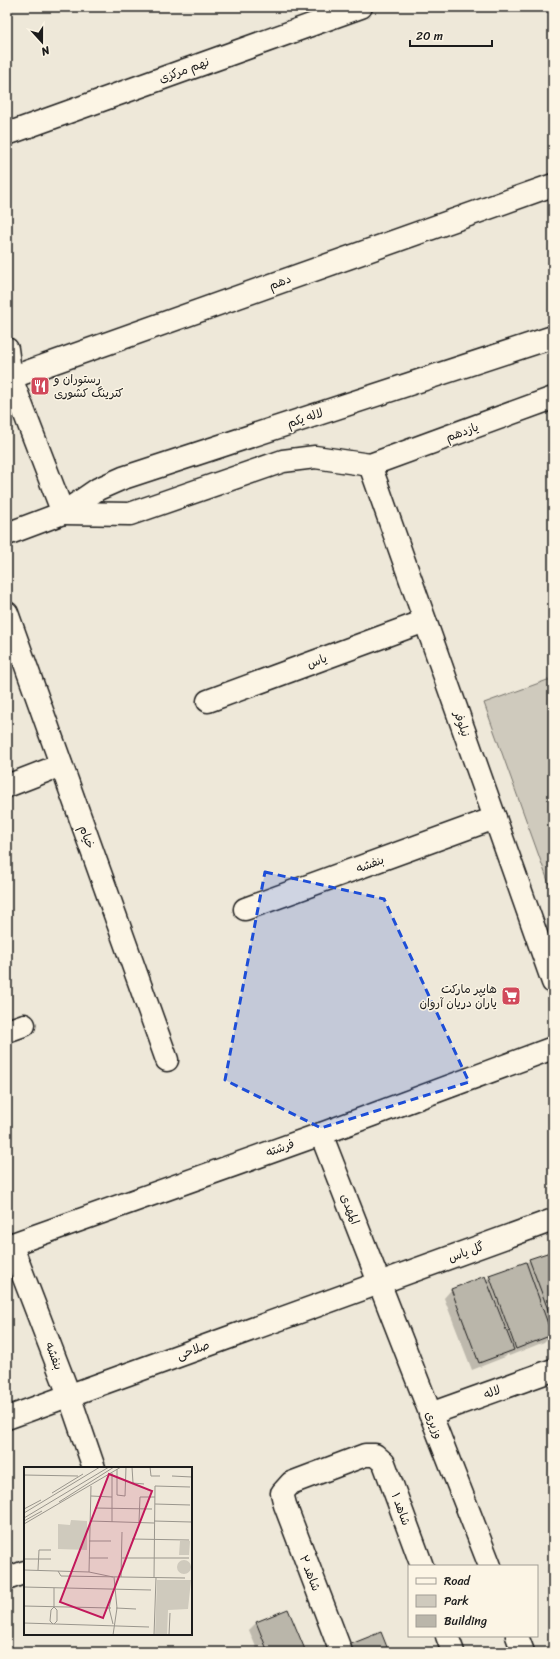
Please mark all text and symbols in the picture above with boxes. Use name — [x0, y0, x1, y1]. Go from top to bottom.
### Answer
north arrow — [22, 22, 62, 62]
scale bar — [410, 22, 492, 48]
text: 20 m — [416, 25, 443, 47]
text: N — [38, 40, 53, 61]
street label: نهم مرکزی — [156, 51, 212, 89]
street label: دهم — [266, 268, 294, 296]
place label: رستوران و کترینگ کشوری — [53, 368, 123, 404]
restaurant icon: رستوران و کترینگ کشوری — [29, 375, 51, 397]
street label: لاله یکم — [284, 402, 326, 434]
street label: یازدهم — [442, 416, 482, 448]
street label: یاس — [304, 647, 330, 675]
street label: نیلوفر — [447, 707, 477, 740]
street label: خیام — [73, 822, 101, 852]
street label: بنفشه — [353, 849, 387, 879]
place label: هایپر مارکت یاران دریان آروان — [419, 978, 497, 1014]
supermarket icon: هایپر مارکت یاران دریان آروان — [500, 985, 522, 1007]
street label: فرشته — [262, 1133, 298, 1163]
street label: المهدی — [334, 1190, 366, 1228]
street label: گل یاس — [445, 1235, 487, 1269]
street label: صلاحی — [173, 1334, 213, 1366]
street label: بنفشه — [39, 1339, 69, 1373]
street label: لاله — [480, 1379, 504, 1405]
street label: وزیری — [419, 1408, 449, 1442]
inset map — [24, 1467, 192, 1635]
street label: شاهد ۱ — [385, 1489, 417, 1529]
street label: شاهد ۲ — [293, 1552, 327, 1594]
legend — [408, 1565, 538, 1637]
text: Road — [444, 1570, 471, 1592]
text: Park — [444, 1590, 469, 1612]
text: Building — [444, 1610, 487, 1632]

